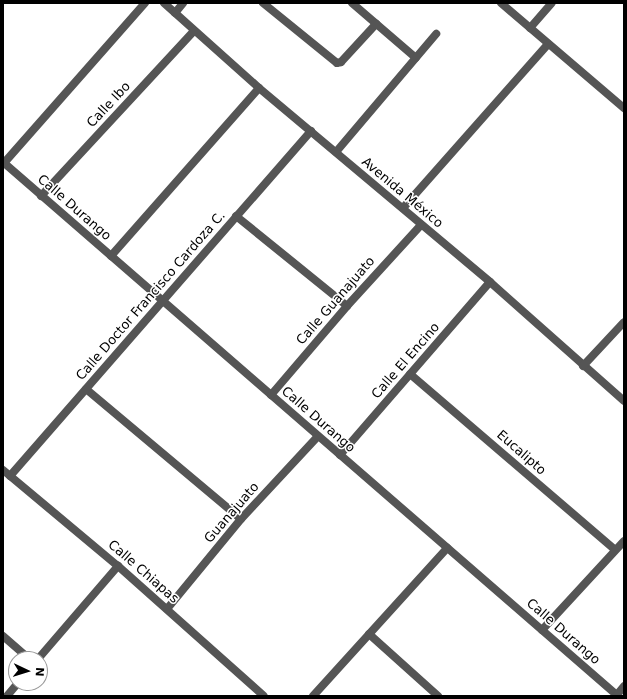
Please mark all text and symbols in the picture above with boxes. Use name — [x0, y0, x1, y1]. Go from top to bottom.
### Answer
street label: Calle Ibo — [84, 79, 134, 131]
street label: Avenida México — [358, 154, 446, 232]
street label: Calle Durango — [34, 172, 114, 244]
street label: Calle Doctor Francisco Cardoza C. — [73, 208, 229, 384]
street label: Calle Guanajuato — [293, 254, 379, 348]
street label: Calle El Encino — [369, 320, 443, 402]
street label: Calle Durango — [278, 384, 358, 456]
street label: Eucalipto — [493, 427, 549, 479]
street label: Guanajuato — [201, 479, 263, 547]
street label: Calle Chiapas — [105, 537, 181, 607]
street label: Calle Durango — [523, 596, 603, 668]
north arrow — [8, 651, 48, 691]
text: N — [33, 667, 46, 677]

